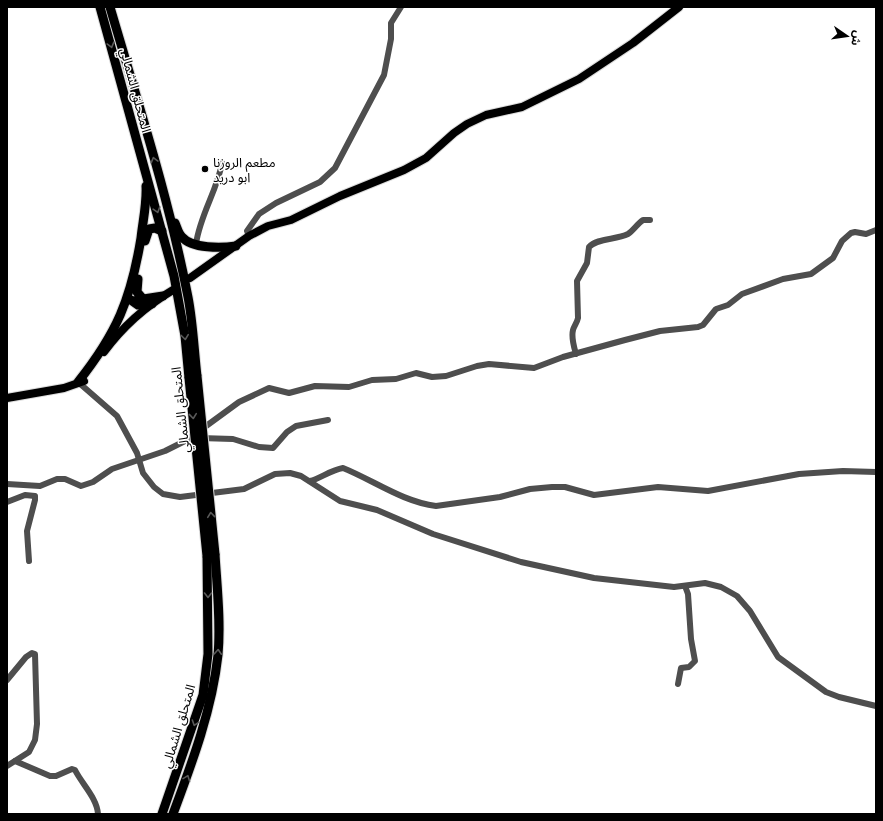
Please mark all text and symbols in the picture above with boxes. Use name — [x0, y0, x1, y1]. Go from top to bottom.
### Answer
north arrow — [827, 16, 867, 56]
text: ش — [847, 29, 865, 47]
one-way arrow — [106, 41, 114, 48]
street label: المتحلق الشمالي — [114, 46, 155, 135]
place label: مطعم الروزنا ابو دريد — [213, 154, 276, 187]
one-way arrow — [150, 156, 158, 163]
marker: مطعم الروزنا ابو دريد — [200, 164, 210, 174]
one-way arrow — [152, 207, 161, 214]
one-way arrow — [180, 334, 189, 340]
street label: المتحلق الشمالي — [168, 366, 195, 454]
one-way arrow — [189, 413, 198, 419]
one-way arrow — [207, 512, 216, 518]
one-way arrow — [204, 592, 212, 598]
one-way arrow — [213, 649, 222, 655]
street label: المتحلق الشمالي — [158, 682, 201, 771]
one-way arrow — [191, 720, 200, 727]
one-way arrow — [182, 774, 190, 781]

